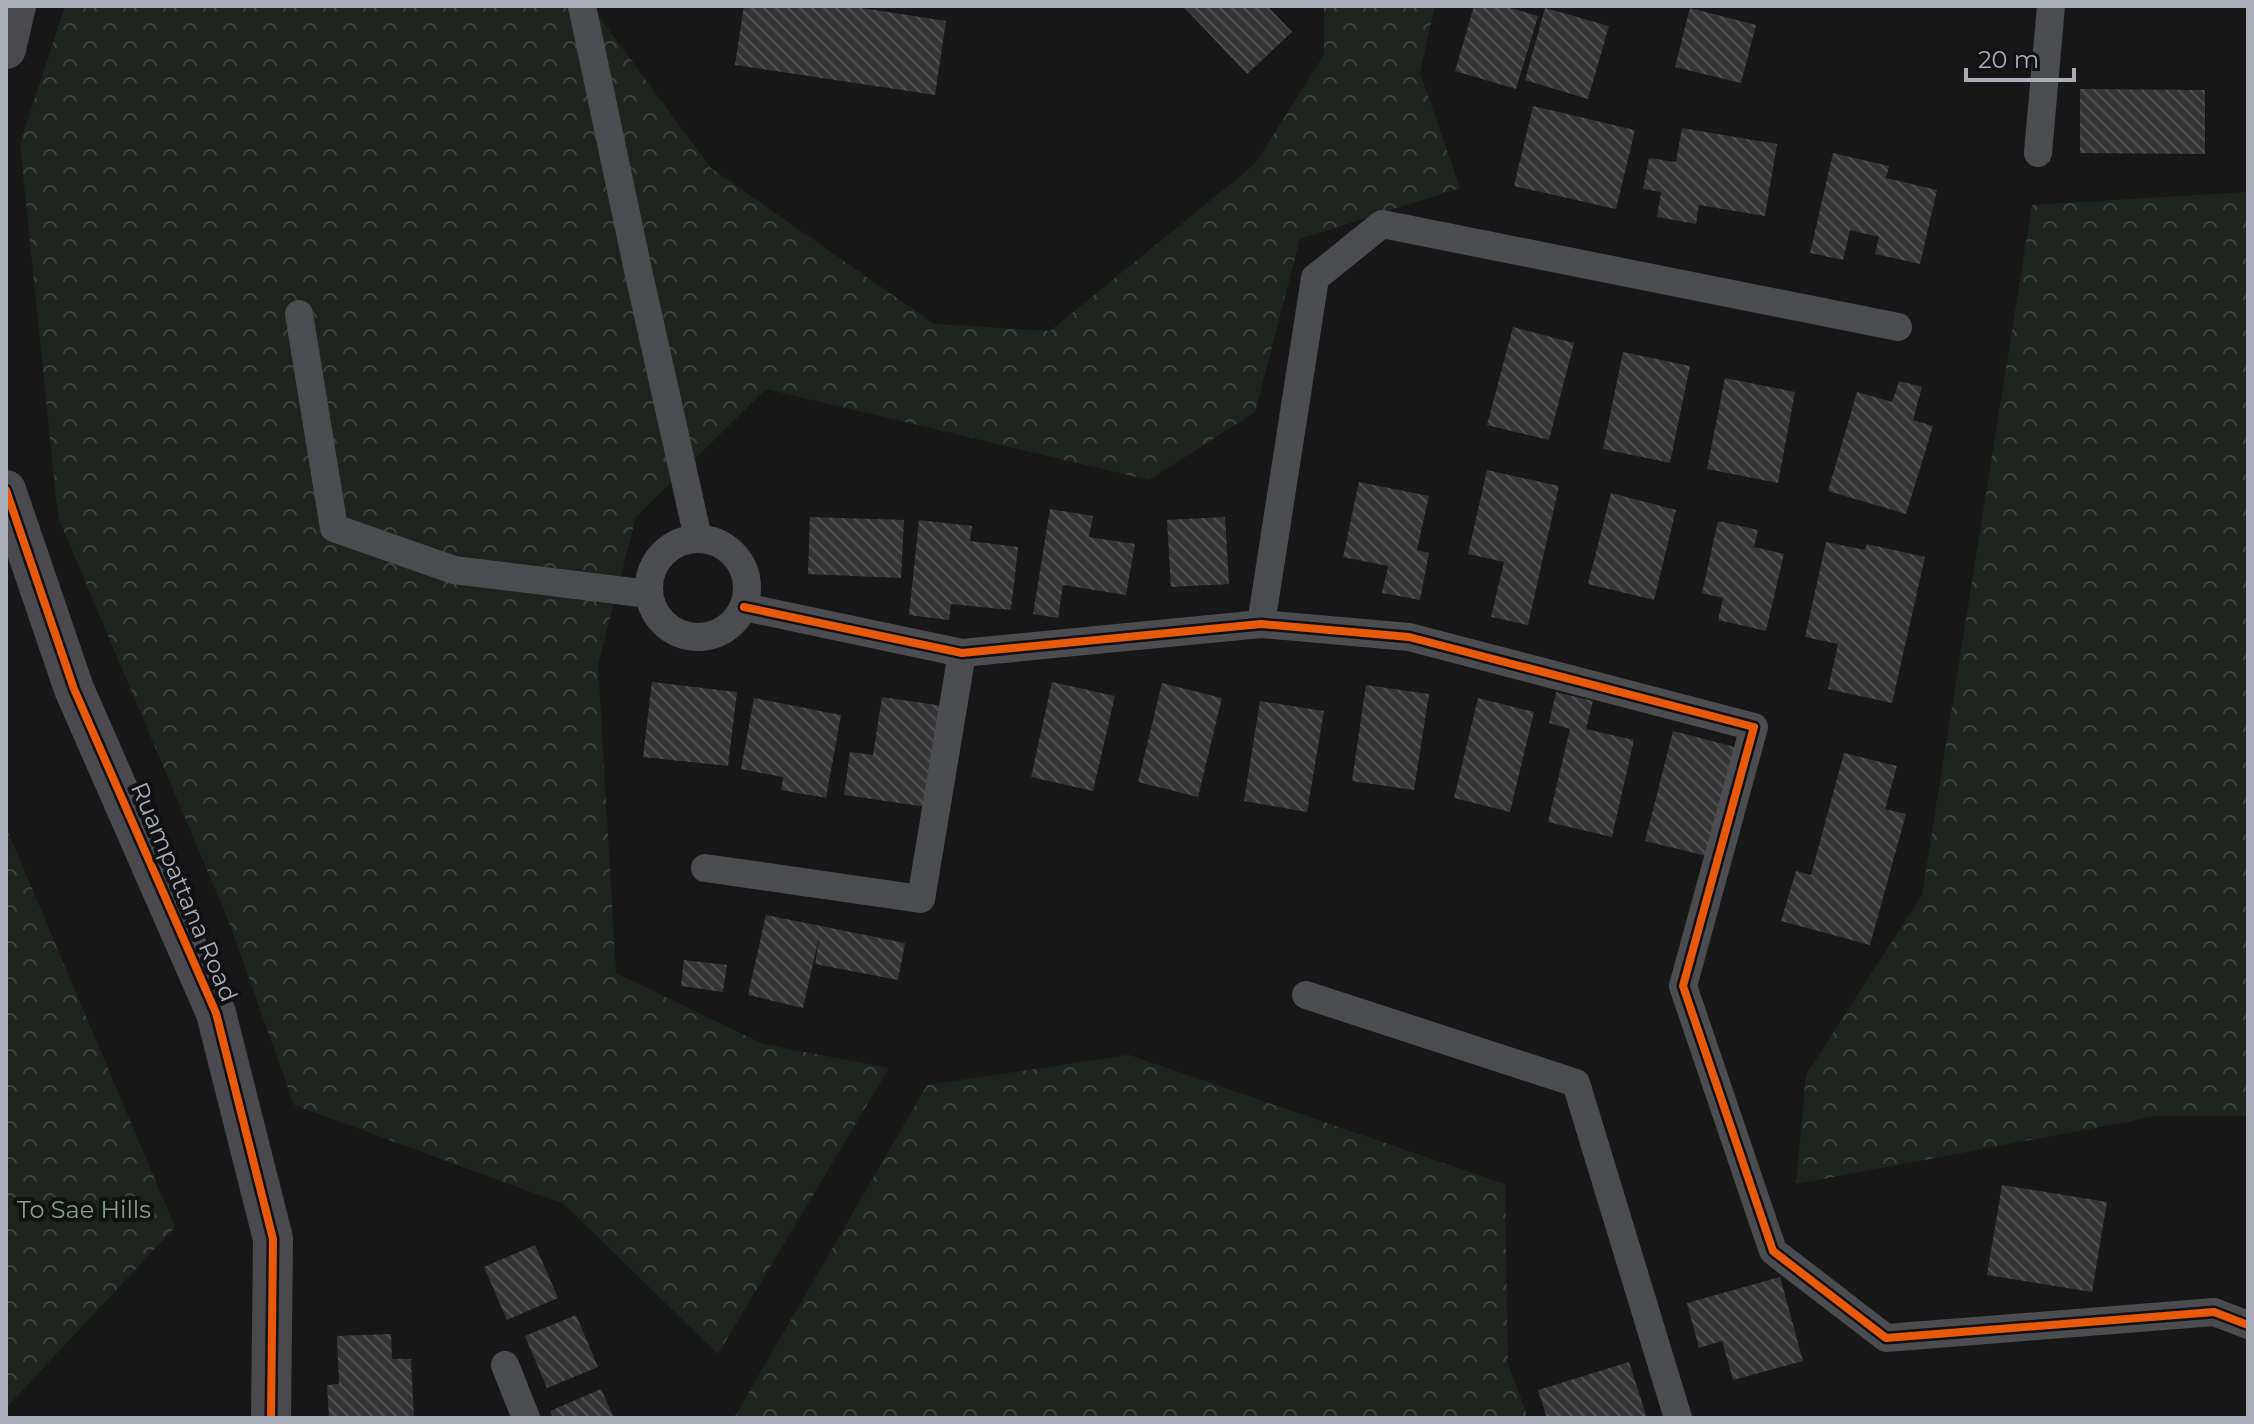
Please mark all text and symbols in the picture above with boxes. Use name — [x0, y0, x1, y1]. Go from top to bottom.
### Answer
scale bar — [1966, 32, 2074, 82]
text: 20 m — [1978, 45, 2039, 74]
street label: Ruampattana Road — [125, 778, 244, 1006]
park label: To Sae Hills — [17, 1195, 151, 1224]

